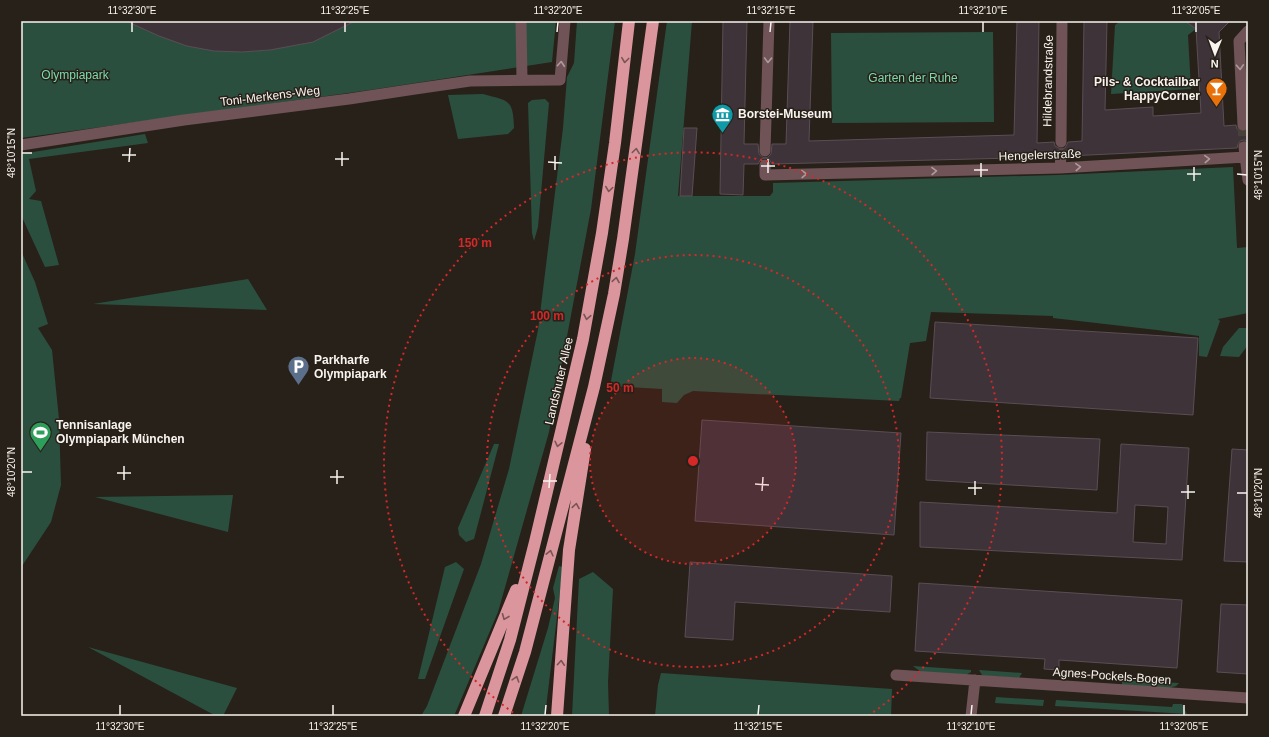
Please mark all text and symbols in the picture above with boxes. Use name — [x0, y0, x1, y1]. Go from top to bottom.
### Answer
text: 11°32'30"E — [108, 5, 157, 16]
text: 11°32'25"E — [321, 5, 370, 16]
text: 11°32'20"E — [534, 5, 583, 16]
text: 11°32'15"E — [747, 5, 796, 16]
text: 11°32'10"E — [959, 5, 1008, 16]
text: 11°32'05"E — [1172, 5, 1221, 16]
north arrow — [1195, 34, 1235, 74]
street label: Hildebrandstraße — [1040, 35, 1056, 127]
one-way arrow — [621, 57, 630, 63]
one-way arrow — [764, 57, 772, 63]
text: N — [1211, 58, 1219, 70]
one-way arrow — [557, 61, 566, 67]
one-way arrow — [1236, 64, 1245, 70]
park label: Olympiapark — [41, 68, 110, 82]
park label: Garten der Ruhe — [868, 71, 958, 85]
place label: Pils- & Cocktailbar HappyCorner — [1094, 75, 1200, 103]
bar icon: Pils- & Cocktailbar HappyCorner — [1203, 76, 1229, 109]
street label: Toni-Merkens-Weg — [219, 83, 321, 109]
museum icon: Borstei-Museum — [710, 101, 736, 134]
place label: Borstei-Museum — [738, 107, 832, 121]
text: 48°10'15"N — [6, 128, 17, 178]
street label: Hengelerstraße — [998, 147, 1082, 163]
one-way arrow — [631, 148, 640, 154]
text: 48°10'15"N — [1253, 150, 1264, 200]
one-way arrow — [1204, 155, 1210, 164]
one-way arrow — [1075, 163, 1081, 171]
one-way arrow — [931, 167, 937, 175]
one-way arrow — [801, 170, 807, 178]
one-way arrow — [605, 186, 614, 192]
text: 150 m — [458, 236, 492, 250]
one-way arrow — [611, 277, 620, 283]
text: 100 m — [530, 309, 564, 323]
one-way arrow — [583, 314, 592, 320]
street label: Landshuter Allee — [542, 336, 576, 426]
place label: Parkharfe Olympiapark — [314, 353, 387, 381]
parking icon: Parkharfe Olympiapark — [285, 354, 311, 387]
text: 50 m — [606, 381, 634, 395]
place label: Tennisanlage Olympiapark München — [56, 418, 185, 446]
sports icon: Tennisanlage Olympiapark München — [27, 419, 53, 452]
one-way arrow — [555, 440, 563, 447]
text: 48°10'20"N — [6, 447, 17, 497]
centre of rings — [686, 454, 700, 468]
text: 48°10'20"N — [1253, 468, 1264, 518]
one-way arrow — [571, 503, 580, 509]
one-way arrow — [545, 550, 554, 557]
one-way arrow — [502, 614, 510, 621]
one-way arrow — [556, 660, 565, 666]
street label: Agnes-Pockels-Bogen — [1052, 665, 1172, 687]
one-way arrow — [511, 676, 520, 683]
text: 11°32'30"E — [96, 721, 145, 732]
text: 11°32'25"E — [309, 721, 358, 732]
text: 11°32'20"E — [521, 721, 570, 732]
text: 11°32'15"E — [734, 721, 783, 732]
text: 11°32'10"E — [947, 721, 996, 732]
text: 11°32'05"E — [1160, 721, 1209, 732]

